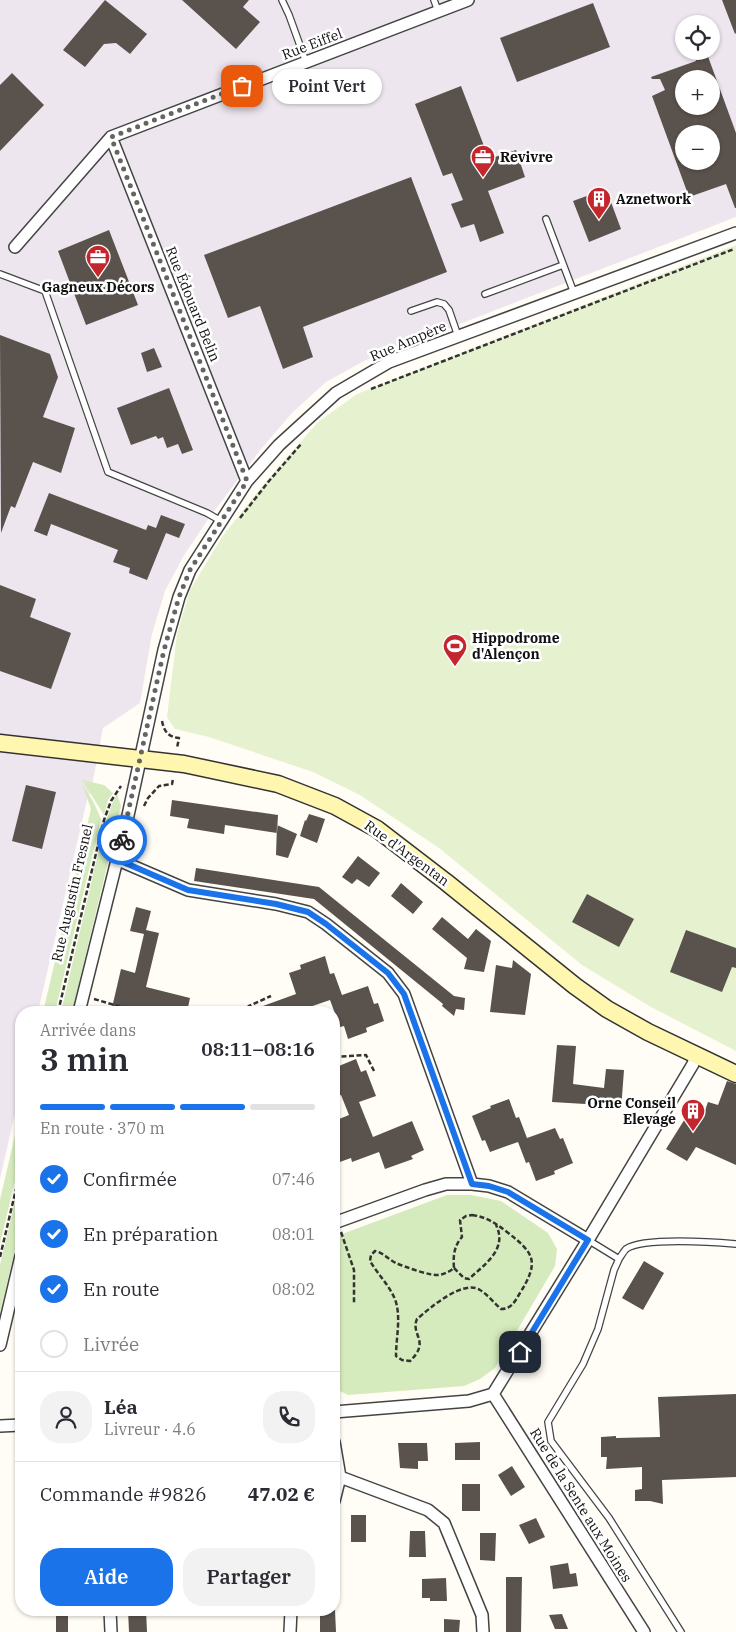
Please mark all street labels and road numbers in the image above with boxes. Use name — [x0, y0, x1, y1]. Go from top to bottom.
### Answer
street label: Rue Eiffel — [279, 24, 345, 64]
street label: Rue Édouard Belin — [162, 243, 225, 364]
street label: Rue Ampère — [367, 317, 449, 365]
street label: Rue d'Argentan — [361, 816, 453, 890]
street label: Rue Augustin Fresnel — [47, 822, 97, 964]
street label: Rue de la Sente aux Moines — [526, 1424, 636, 1586]

